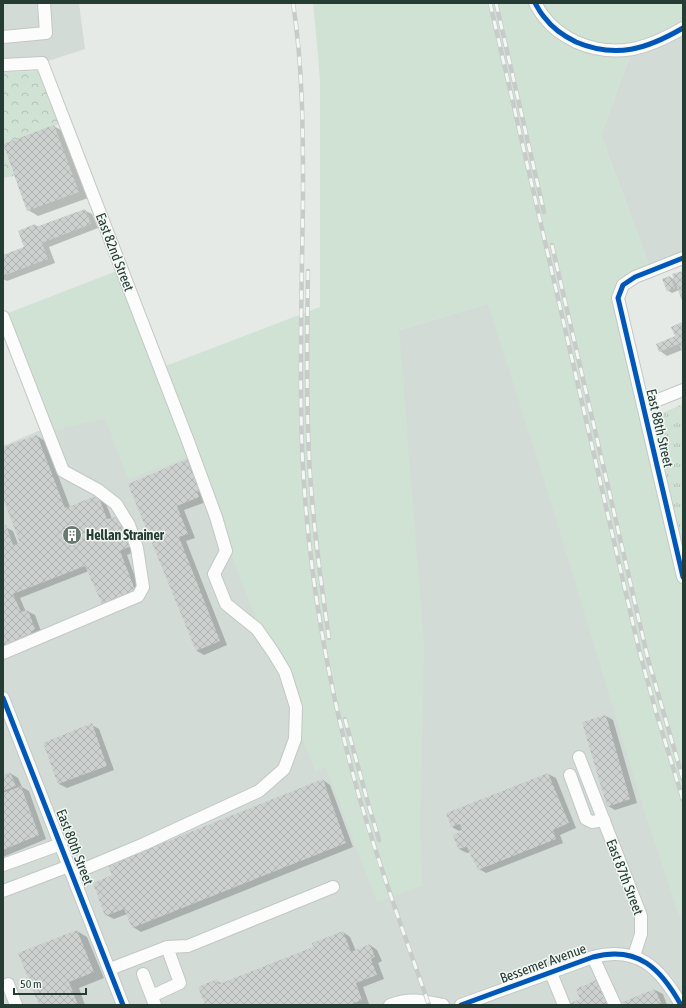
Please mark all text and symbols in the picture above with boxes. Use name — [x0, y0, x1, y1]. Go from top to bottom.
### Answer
street label: East 82nd Street — [93, 211, 137, 293]
street label: East 88th Street — [643, 387, 677, 469]
building icon: Hellan Strainer — [61, 524, 83, 546]
place label: Hellan Strainer — [86, 527, 165, 543]
street label: East 80th Street — [53, 807, 97, 887]
street label: East 87th Street — [603, 837, 647, 917]
street label: Bessemer Avenue — [498, 940, 588, 986]
scale bar — [14, 970, 86, 996]
text: 50 m — [20, 977, 42, 991]

